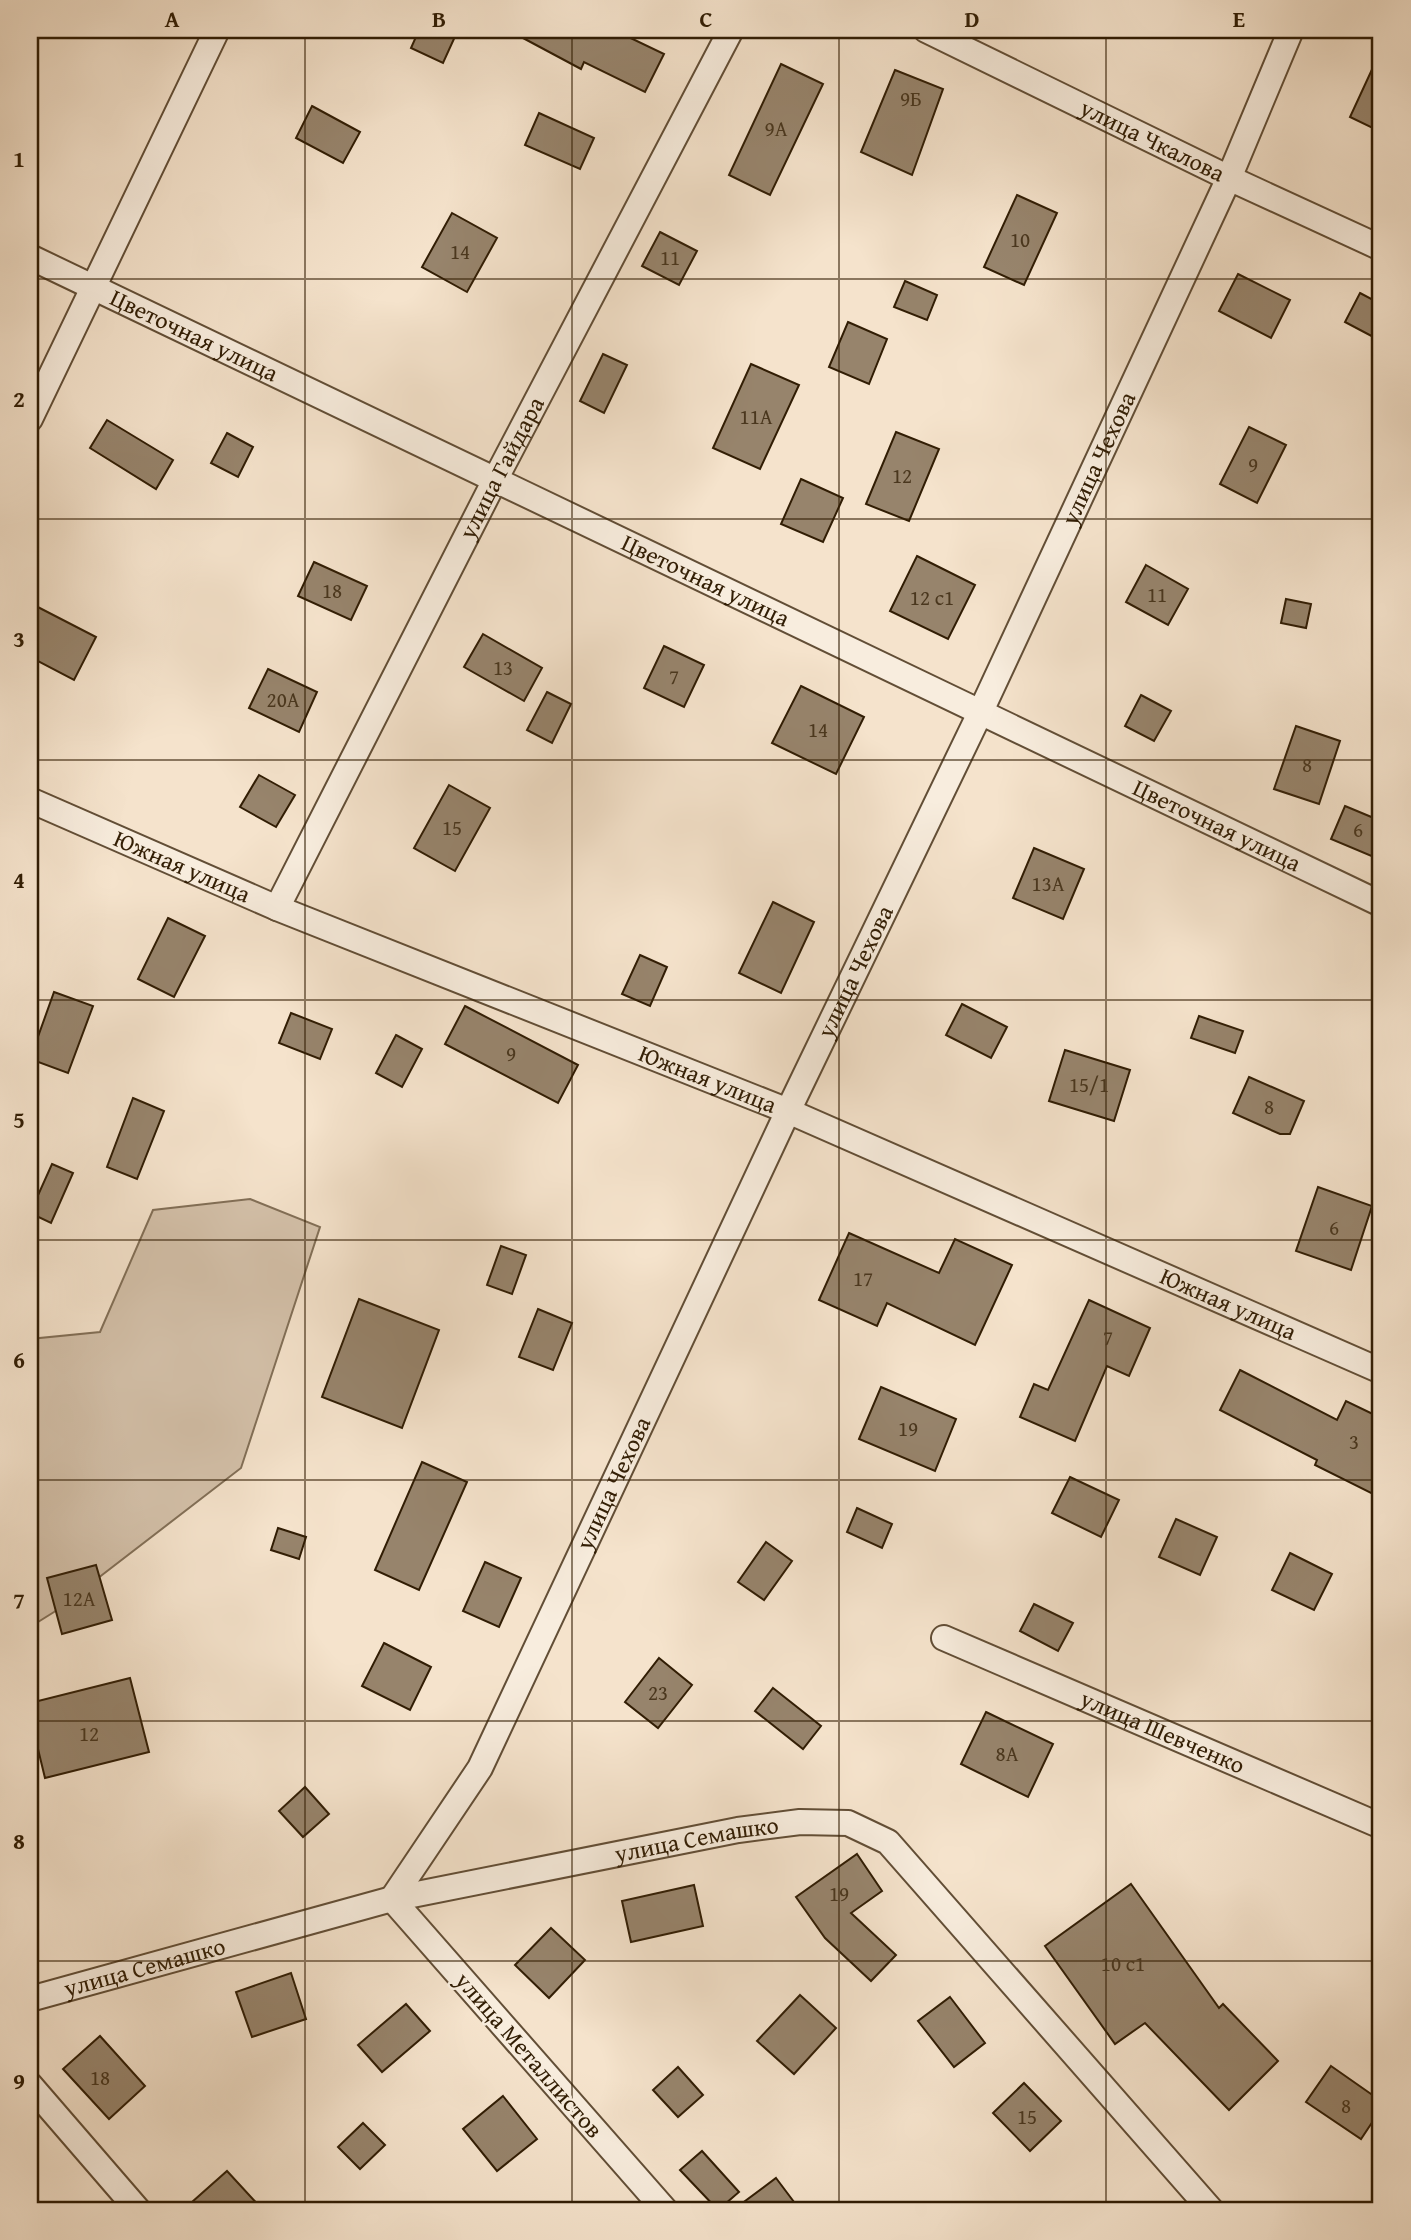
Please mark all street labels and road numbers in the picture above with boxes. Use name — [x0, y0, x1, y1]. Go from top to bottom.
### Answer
street label: улица Чкалова — [1073, 89, 1232, 191]
street label: Цветочная улица — [104, 280, 285, 391]
street label: улица Чехова — [1051, 385, 1145, 532]
street label: улица Гайдара — [449, 390, 553, 546]
street label: Цветочная улица — [616, 525, 796, 636]
street label: Цветочная улица — [1127, 770, 1308, 880]
street label: Южная улица — [109, 821, 257, 912]
street label: улица Чехова — [807, 899, 902, 1045]
street label: Южная улица — [634, 1035, 783, 1122]
street label: Южная улица — [1155, 1258, 1303, 1349]
street label: улица Чехова — [566, 1410, 660, 1557]
street label: улица Шевченко — [1074, 1680, 1251, 1782]
street label: улица Семашко — [611, 1807, 780, 1871]
street label: улица Семашко — [59, 1928, 229, 2006]
street label: улица Металлистов — [447, 1963, 611, 2145]

